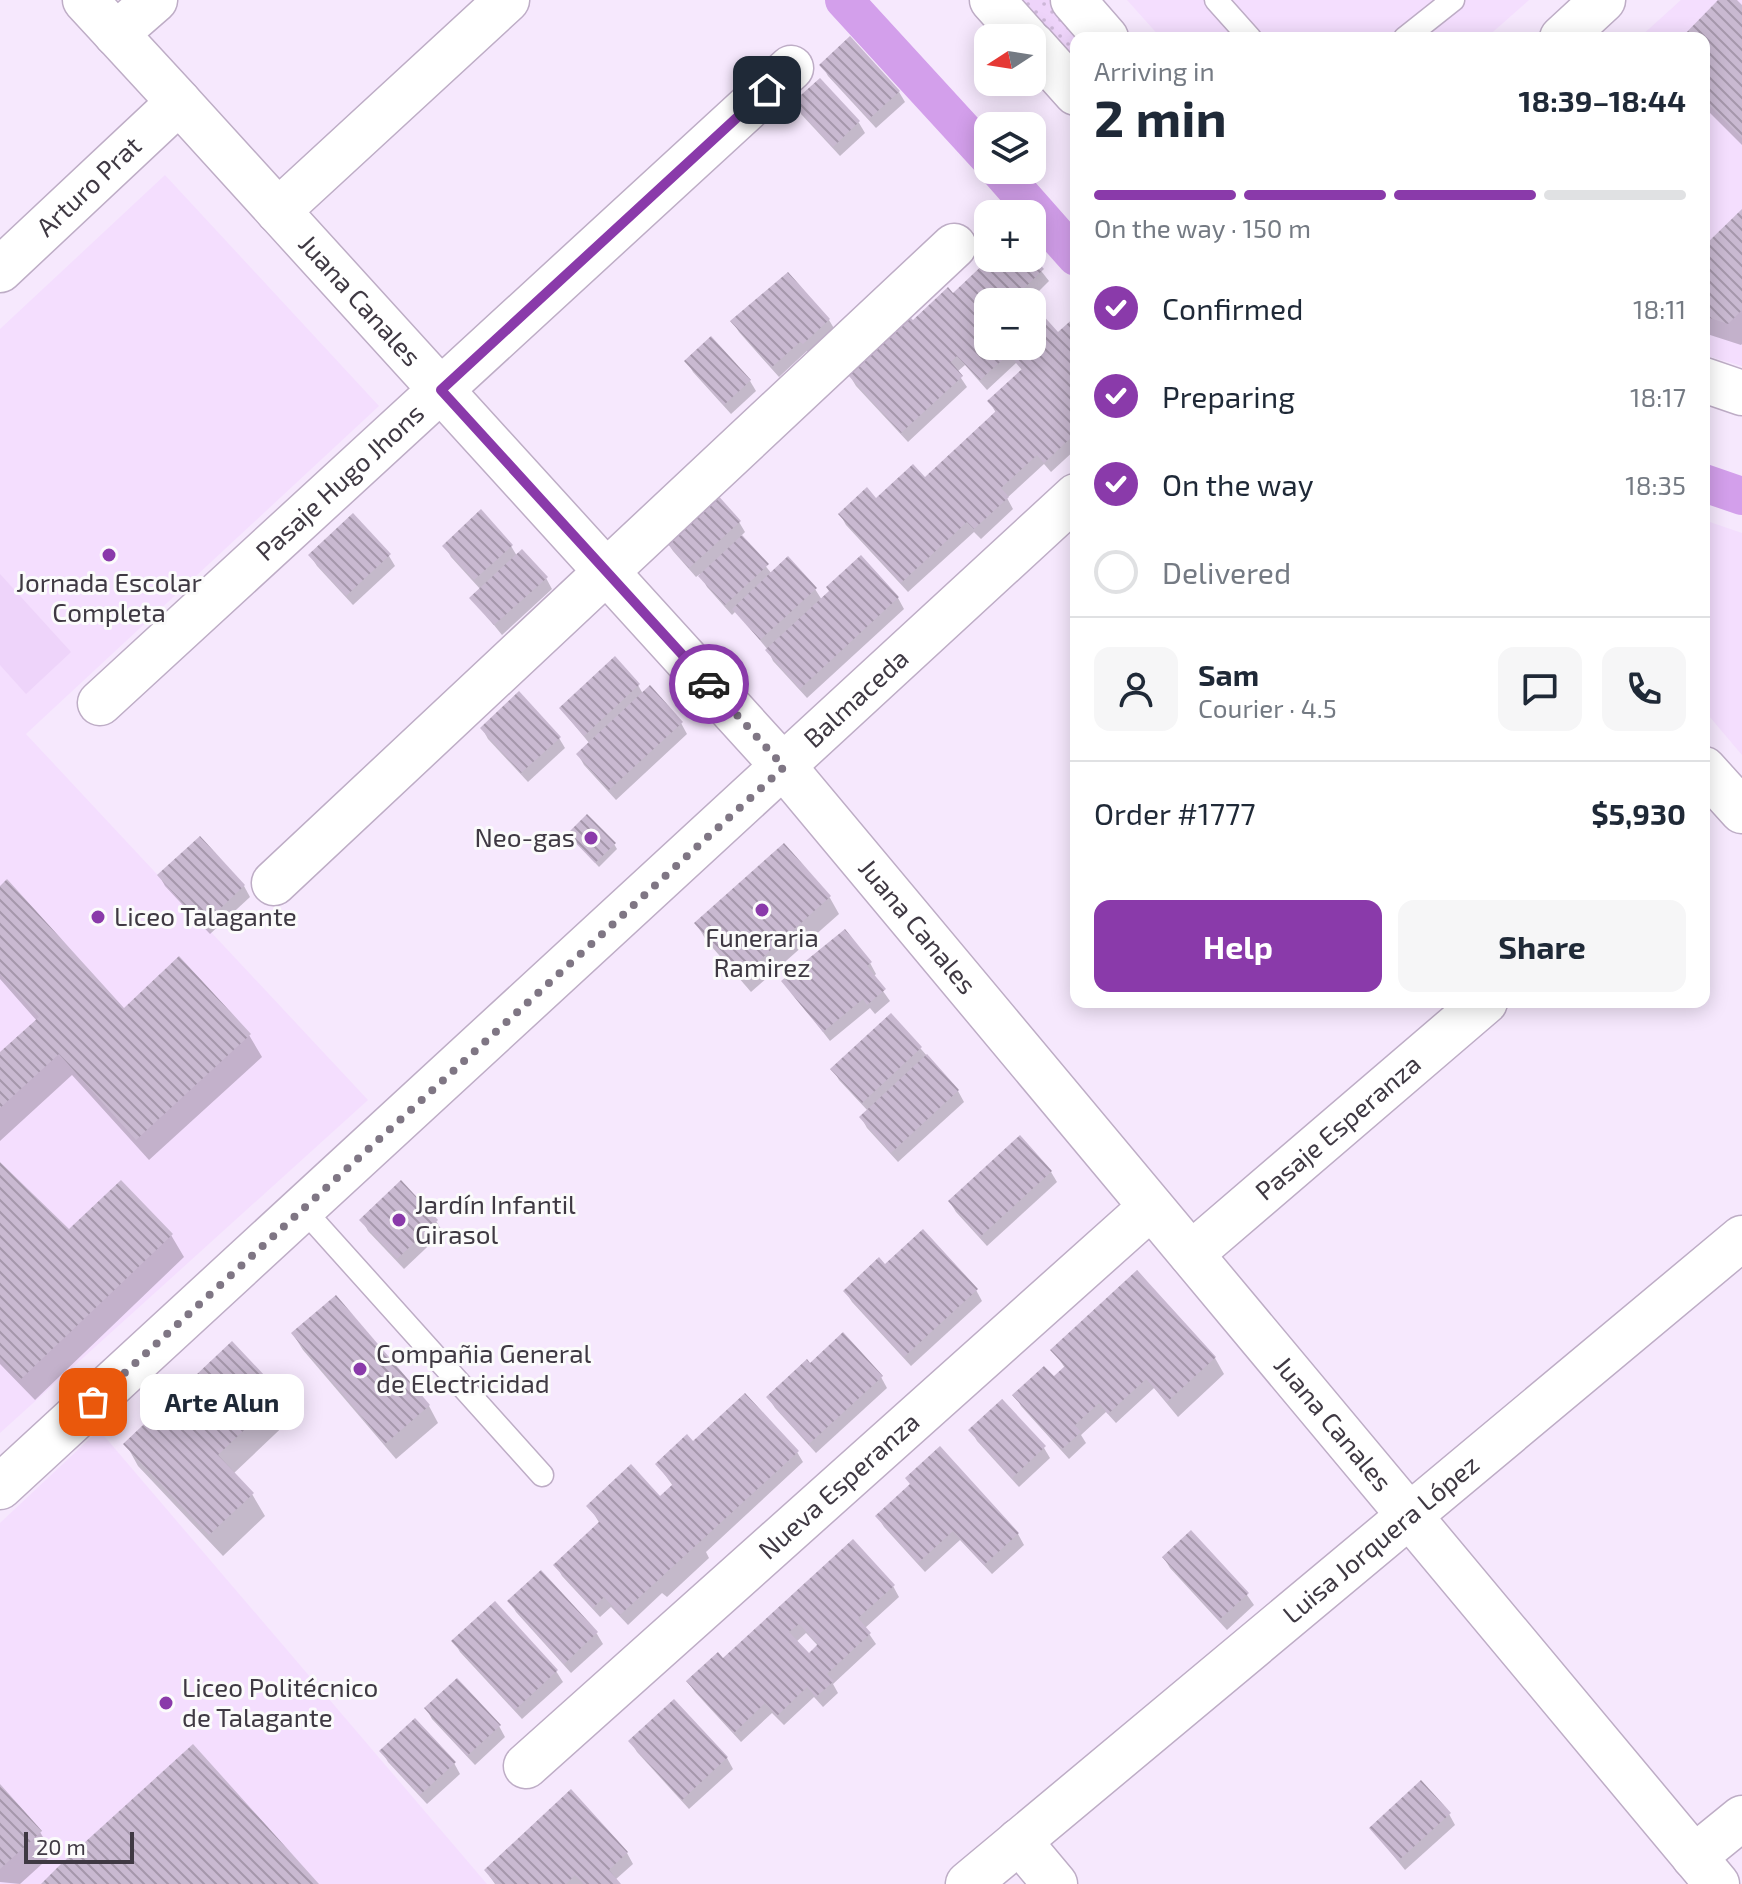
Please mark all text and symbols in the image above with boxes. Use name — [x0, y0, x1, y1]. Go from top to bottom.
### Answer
north arrow — [974, 24, 1046, 96]
map controls — [974, 24, 1046, 360]
text: Arriving in — [1094, 55, 1215, 86]
pin — [733, 56, 801, 124]
icon: home — [745, 68, 789, 112]
text: 18:39–18:44 — [1519, 82, 1686, 118]
text: 2 min — [1094, 85, 1227, 147]
button: layers — [974, 112, 1046, 184]
street label: Arturo Prat — [29, 129, 147, 242]
button: + — [974, 200, 1046, 272]
text: On the way · 150 m — [1094, 212, 1311, 243]
street label: Juana Canales — [293, 228, 428, 372]
icon: check — [1094, 286, 1138, 330]
button: − — [974, 288, 1046, 360]
text: Confirmed — [1162, 290, 1303, 326]
text: 18:11 — [1633, 293, 1686, 324]
icon: check — [1094, 374, 1138, 418]
text: Preparing — [1162, 378, 1295, 414]
text: 18:17 — [1630, 381, 1686, 412]
street label: Pasaje Hugo Jhons — [249, 396, 429, 566]
icon: check — [1094, 462, 1138, 506]
text: On the way — [1162, 466, 1314, 502]
text: 18:35 — [1625, 469, 1686, 500]
marker: Jornada Escolar Completa — [100, 546, 118, 564]
text: Delivered — [1162, 554, 1291, 590]
place label: Jornada Escolar Completa — [16, 566, 202, 627]
street label: Balmaceda — [797, 642, 914, 753]
courier — [669, 644, 749, 724]
button: person — [1094, 647, 1178, 731]
button: chat — [1498, 647, 1582, 731]
button: phone — [1602, 647, 1686, 731]
text: Sam — [1198, 656, 1259, 692]
icon: car — [687, 662, 731, 706]
text: Courier · 4.5 — [1198, 692, 1337, 723]
text: Order #1777 — [1094, 795, 1256, 831]
text: $5,930 — [1591, 795, 1686, 831]
place label: Neo-gas — [474, 821, 575, 852]
marker: Neo-gas — [582, 829, 600, 847]
street label: Juana Canales — [853, 852, 984, 1000]
place label: Liceo Talagante — [114, 900, 297, 931]
button: Help — [1094, 900, 1382, 992]
button: Share — [1398, 900, 1686, 992]
marker: Funeraria Ramirez — [753, 901, 771, 919]
marker: Liceo Talagante — [89, 908, 107, 926]
place label: Funeraria Ramirez — [705, 921, 819, 982]
street label: Pasaje Esperanza — [1248, 1047, 1426, 1206]
place label: Jardín Infantil Girasol — [415, 1188, 576, 1249]
marker: Jardín Infantil Girasol — [390, 1211, 408, 1229]
place label: Compañia General de Electricidad — [376, 1337, 591, 1398]
street label: Juana Canales — [1269, 1349, 1399, 1497]
marker: Compañia General de Electricidad — [351, 1360, 369, 1378]
pin — [59, 1368, 127, 1436]
callout: Arte Alun — [141, 1374, 305, 1430]
icon: bag — [71, 1380, 115, 1424]
text: Arte Alun — [165, 1386, 279, 1417]
street label: Nueva Esperanza — [751, 1405, 925, 1565]
street label: Luisa Jorquera López — [1276, 1447, 1484, 1629]
place label: Liceo Politécnico de Talagante — [182, 1671, 378, 1732]
marker: Liceo Politécnico de Talagante — [157, 1694, 175, 1712]
scale bar — [24, 1828, 134, 1864]
text: 20 m — [36, 1833, 86, 1859]

